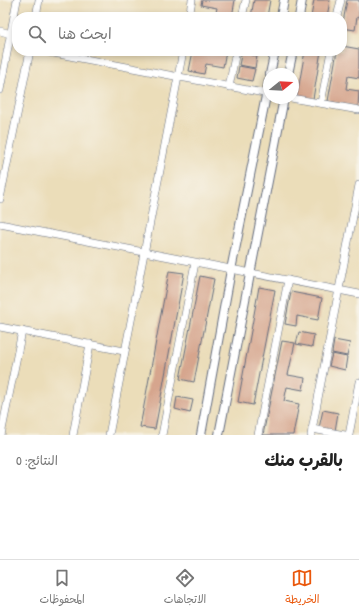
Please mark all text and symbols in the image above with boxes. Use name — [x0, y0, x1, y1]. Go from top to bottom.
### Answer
search box — [12, 12, 347, 56]
icon: search — [26, 23, 48, 45]
text: ابحث هنا — [58, 23, 112, 44]
north arrow — [263, 68, 299, 104]
text: بالقرب منك — [265, 448, 343, 471]
text: النتائج: 0 — [16, 451, 58, 469]
tab: المحفوظات — [40, 567, 85, 609]
tab: الاتجاهات — [164, 567, 206, 609]
tab: الخريطة — [285, 567, 320, 609]

